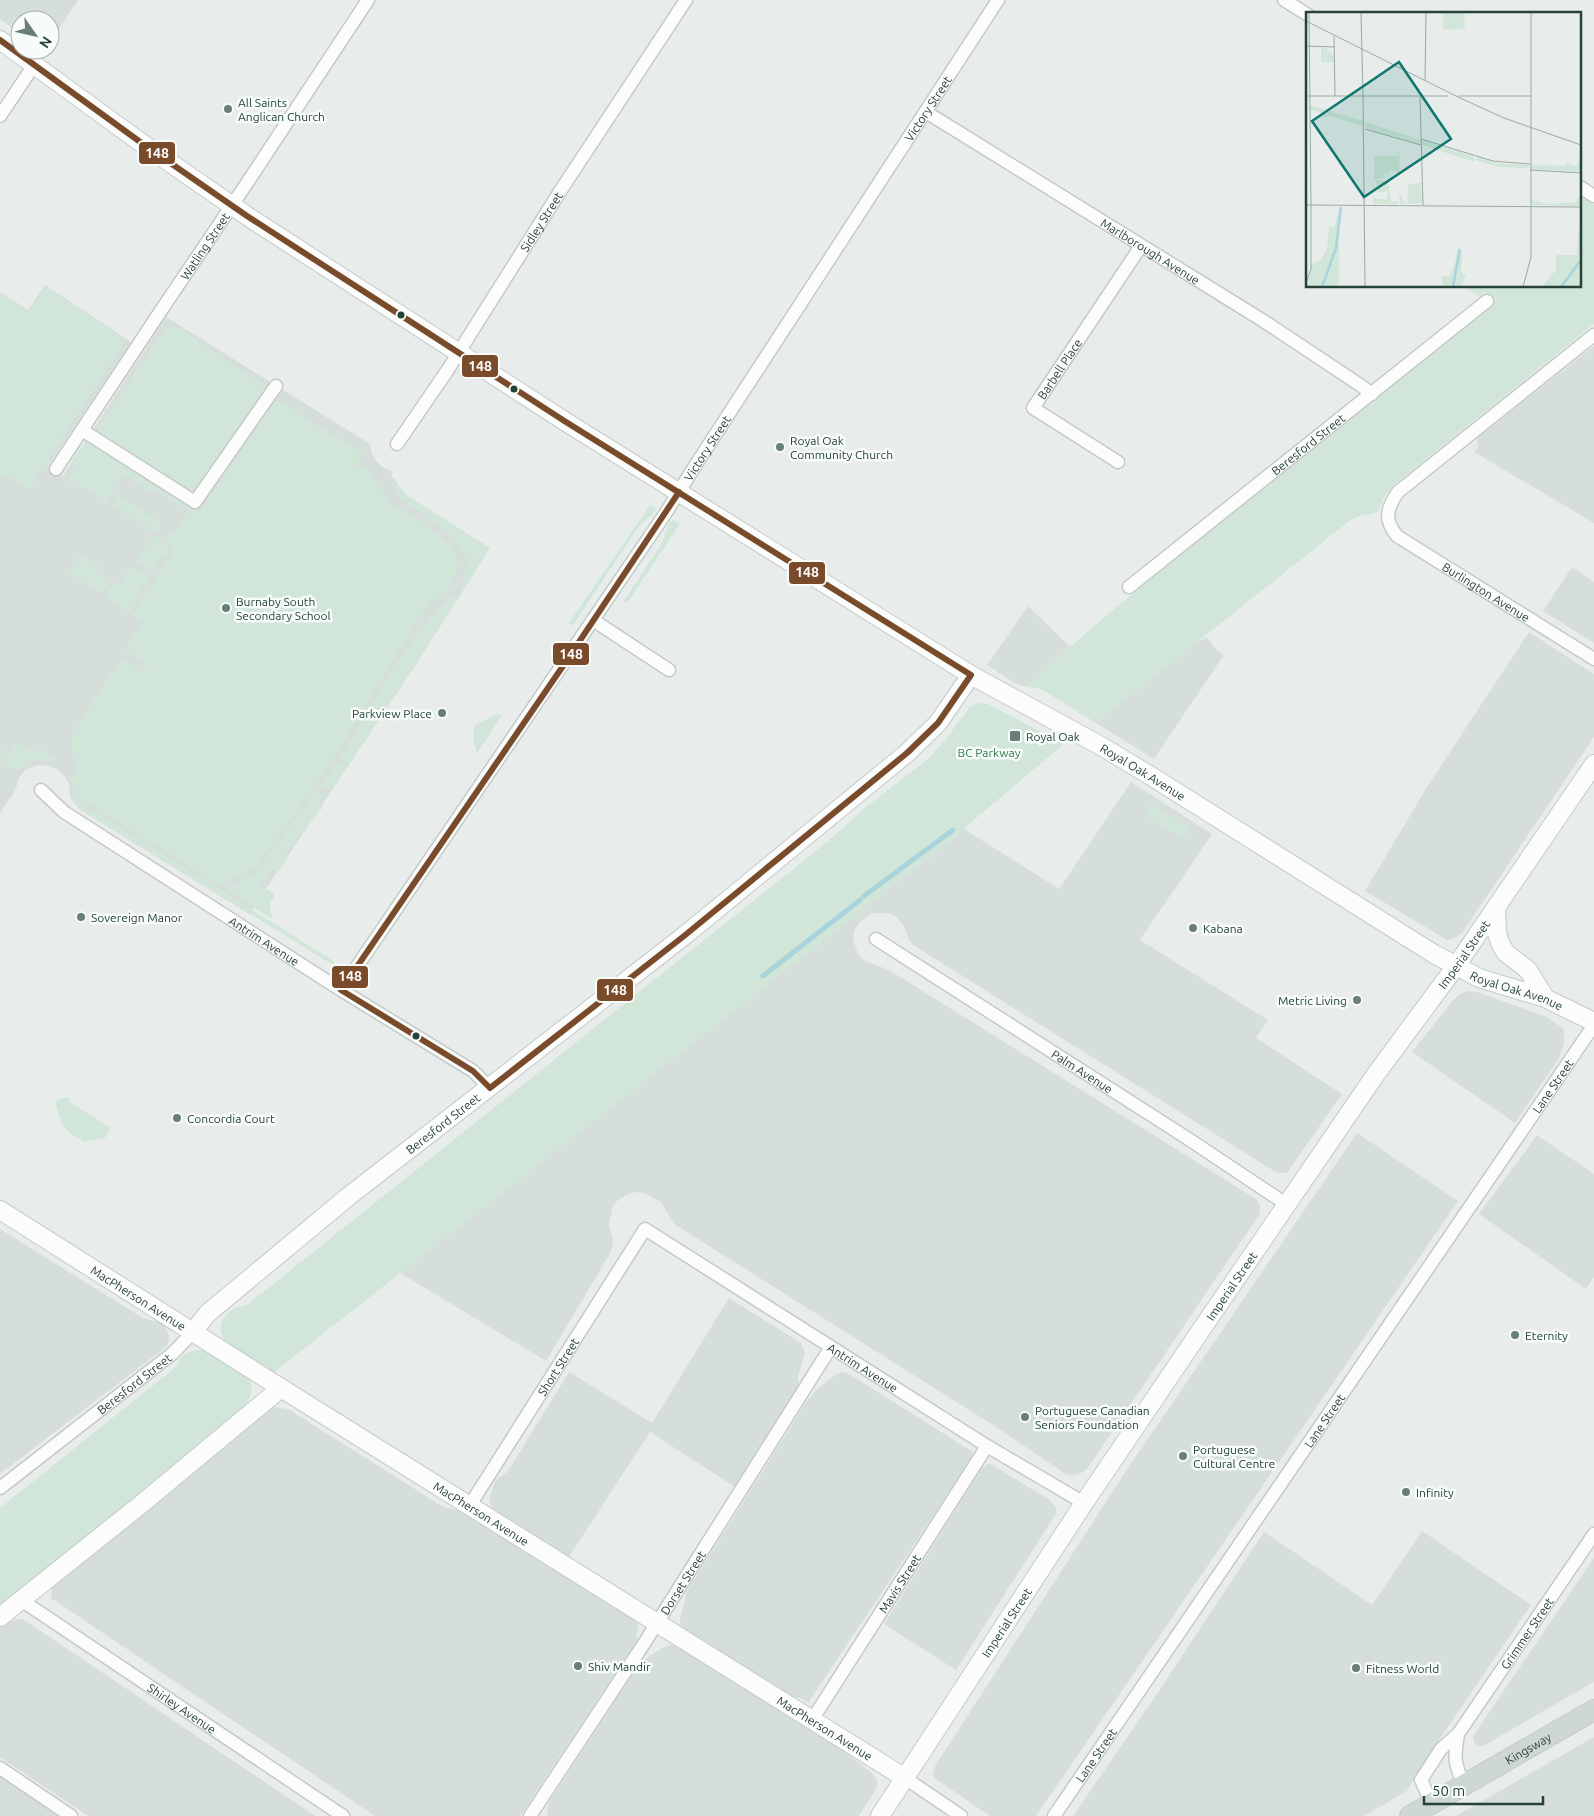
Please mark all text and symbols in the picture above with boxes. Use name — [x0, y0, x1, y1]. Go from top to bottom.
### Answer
north arrow — [10, 10, 60, 60]
inset map — [1306, 12, 1582, 288]
text: N — [36, 33, 55, 51]
street label: Victory Street — [902, 73, 954, 143]
place label: All Saints Anglican Church — [238, 96, 325, 123]
marker: All Saints Anglican Church — [222, 103, 234, 115]
line badge: 148 — [138, 141, 176, 165]
text: 148 — [145, 145, 169, 161]
street label: Sidley Street — [517, 189, 565, 254]
street label: Watling Street — [177, 210, 232, 282]
street label: Marlborough Avenue — [1099, 215, 1202, 286]
unlabelled marker — [396, 310, 406, 320]
street label: Barbell Place — [1034, 336, 1084, 401]
line badge: 148 — [461, 354, 499, 378]
text: 148 — [468, 358, 492, 374]
unlabelled marker — [509, 384, 519, 394]
street label: Beresford Street — [1269, 411, 1347, 477]
street label: Victory Street — [681, 413, 733, 483]
place label: Royal Oak Community Church — [790, 434, 893, 461]
marker: Royal Oak Community Church — [774, 441, 786, 453]
street label: Burlington Avenue — [1440, 560, 1532, 624]
line badge: 148 — [788, 561, 826, 585]
text: 148 — [795, 564, 819, 580]
place label: Burnaby South Secondary School — [236, 595, 331, 622]
marker: Burnaby South Secondary School — [220, 602, 232, 614]
line badge: 148 — [552, 642, 590, 666]
text: 148 — [559, 646, 583, 662]
place label: Parkview Place — [352, 707, 432, 720]
marker: Parkview Place — [436, 707, 448, 719]
marker: Royal Oak — [1008, 729, 1022, 743]
place label: Royal Oak — [1026, 730, 1080, 743]
street label: Royal Oak Avenue — [1098, 741, 1188, 803]
park label: BC Parkway — [958, 746, 1021, 759]
marker: Sovereign Manor — [75, 911, 87, 923]
place label: Sovereign Manor — [91, 911, 183, 924]
street label: Antrim Avenue — [227, 914, 302, 968]
street label: Imperial Street — [1435, 917, 1492, 991]
marker: Kabana — [1187, 922, 1199, 934]
place label: Kabana — [1203, 922, 1243, 935]
line badge: 148 — [331, 965, 369, 989]
text: 148 — [338, 968, 362, 984]
street label: Royal Oak Avenue — [1468, 968, 1565, 1012]
line badge: 148 — [596, 978, 634, 1002]
text: 148 — [603, 982, 627, 998]
place label: Metric Living — [1278, 994, 1347, 1007]
marker: Metric Living — [1351, 994, 1363, 1006]
unlabelled marker — [411, 1031, 421, 1041]
street label: Palm Avenue — [1049, 1047, 1115, 1095]
street label: Lane Street — [1530, 1056, 1575, 1115]
street label: Beresford Street — [403, 1090, 482, 1156]
marker: Concordia Court — [171, 1112, 183, 1124]
place label: Concordia Court — [187, 1112, 275, 1125]
street label: Imperial Street — [1203, 1249, 1259, 1323]
street label: MacPherson Avenue — [89, 1263, 188, 1333]
marker: Eternity — [1509, 1329, 1521, 1341]
place label: Eternity — [1525, 1329, 1568, 1342]
street label: Short Street — [535, 1335, 581, 1398]
street label: Antrim Avenue — [826, 1340, 900, 1394]
street label: Beresford Street — [95, 1350, 174, 1416]
street label: Lane Street — [1301, 1391, 1347, 1450]
place label: Portuguese Canadian Seniors Foundation — [1035, 1404, 1150, 1431]
marker: Portuguese Canadian Seniors Foundation — [1019, 1411, 1031, 1423]
place label: Portuguese Cultural Centre — [1193, 1443, 1275, 1470]
marker: Portuguese Cultural Centre — [1177, 1450, 1189, 1462]
street label: MacPherson Avenue — [431, 1479, 531, 1548]
marker: Infinity — [1400, 1486, 1412, 1498]
place label: Infinity — [1416, 1486, 1454, 1499]
street label: Dorset Street — [658, 1548, 708, 1617]
street label: Mavis Street — [876, 1552, 923, 1615]
street label: Imperial Street — [979, 1585, 1034, 1660]
street label: Grimmer Street — [1498, 1595, 1556, 1671]
marker: Shiv Mandir — [572, 1660, 584, 1672]
place label: Shiv Mandir — [588, 1660, 651, 1673]
marker: Fitness World — [1350, 1662, 1362, 1674]
place label: Fitness World — [1366, 1662, 1439, 1675]
street label: Shirley Avenue — [146, 1681, 219, 1736]
street label: MacPherson Avenue — [775, 1693, 875, 1763]
street label: Lane Street — [1073, 1725, 1119, 1784]
street label: Kingsway — [1503, 1730, 1553, 1766]
scale bar — [1424, 1774, 1543, 1806]
text: 50 m — [1432, 1782, 1465, 1799]

